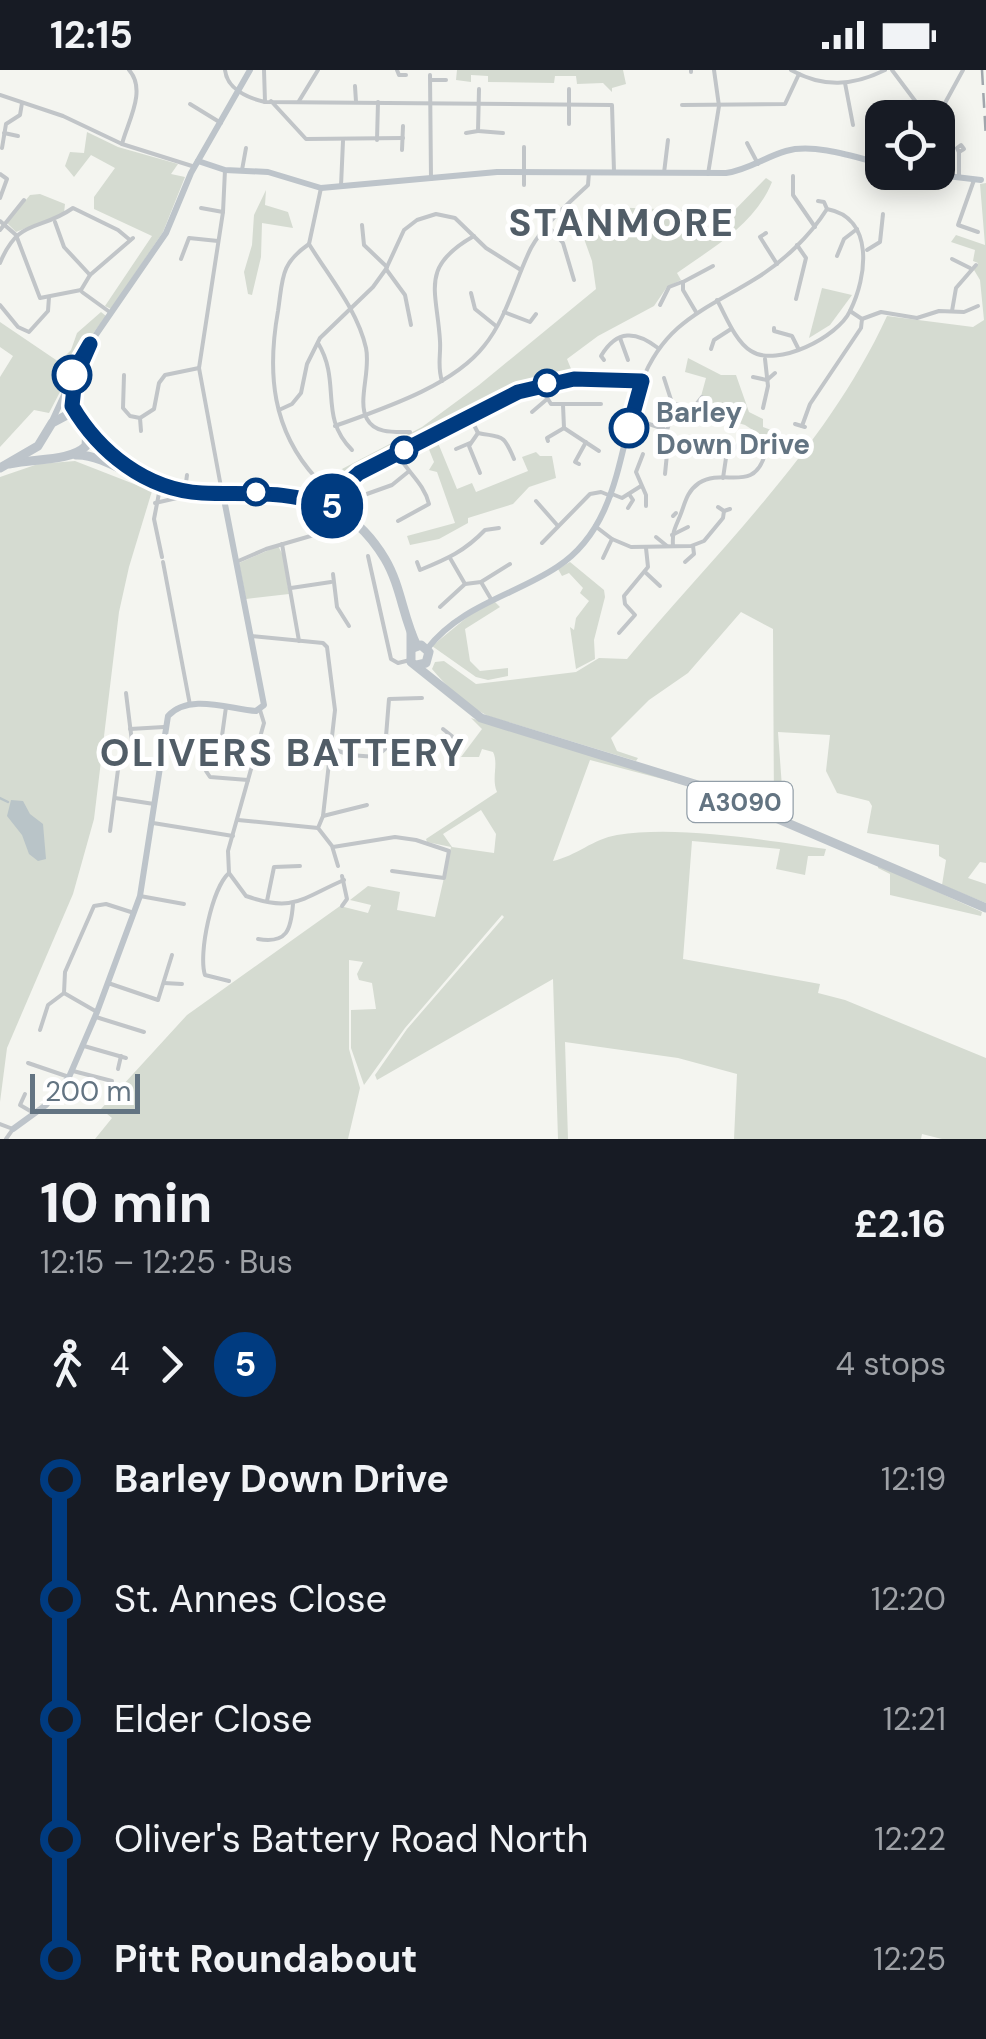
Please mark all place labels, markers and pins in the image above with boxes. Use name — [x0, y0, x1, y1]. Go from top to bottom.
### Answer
unlabelled marker — [53, 356, 91, 394]
unlabelled marker — [534, 370, 560, 396]
place label: Barley Down Drive — [656, 394, 810, 463]
marker: Barley Down Drive — [610, 409, 648, 447]
unlabelled marker — [391, 437, 417, 463]
unlabelled marker — [243, 479, 269, 505]

